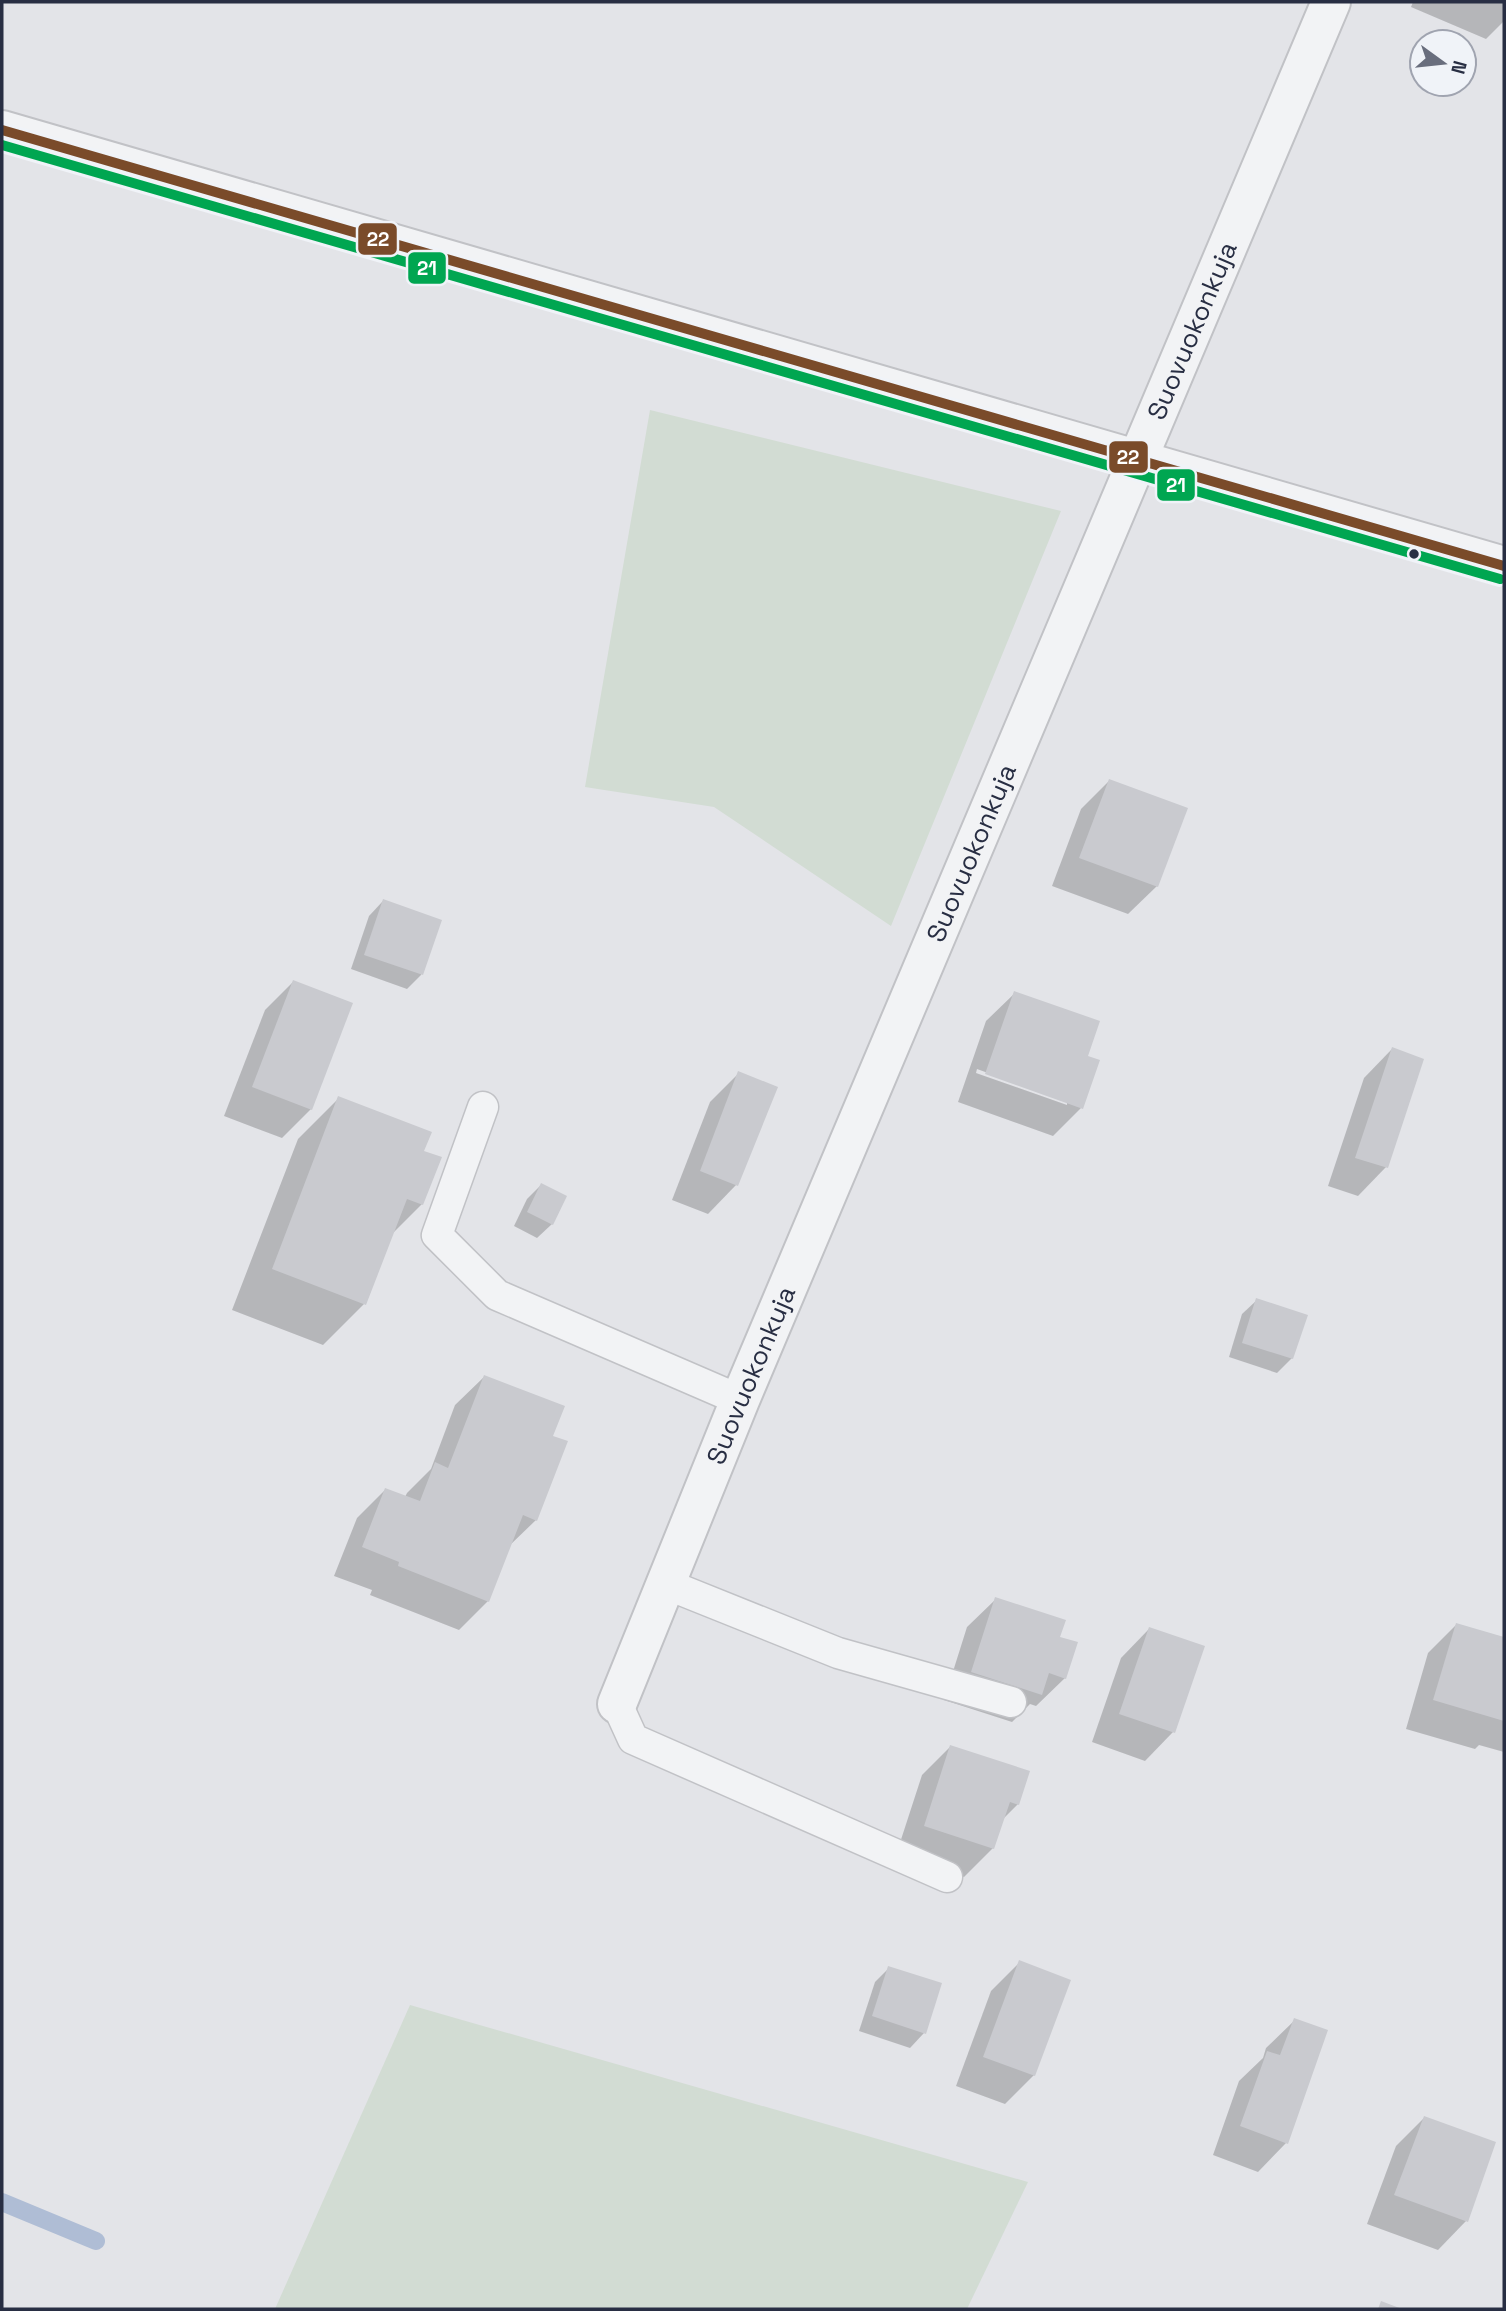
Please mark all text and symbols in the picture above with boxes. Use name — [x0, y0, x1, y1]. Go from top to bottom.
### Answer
north arrow — [1408, 28, 1478, 98]
text: N — [1445, 58, 1473, 77]
line badge: 22 — [357, 222, 398, 256]
text: 22 — [367, 227, 389, 252]
street label: Suovuokonkuja — [1139, 236, 1245, 425]
line badge: 21 — [407, 251, 447, 285]
text: 21 — [417, 256, 437, 281]
line badge: 22 — [1108, 440, 1149, 474]
text: 22 — [1117, 445, 1139, 470]
line badge: 21 — [1156, 468, 1196, 502]
text: 21 — [1166, 473, 1186, 498]
unlabelled marker — [1407, 547, 1421, 561]
street label: Suovuokonkuja — [919, 759, 1024, 947]
street label: Suovuokonkuja — [699, 1281, 803, 1469]

